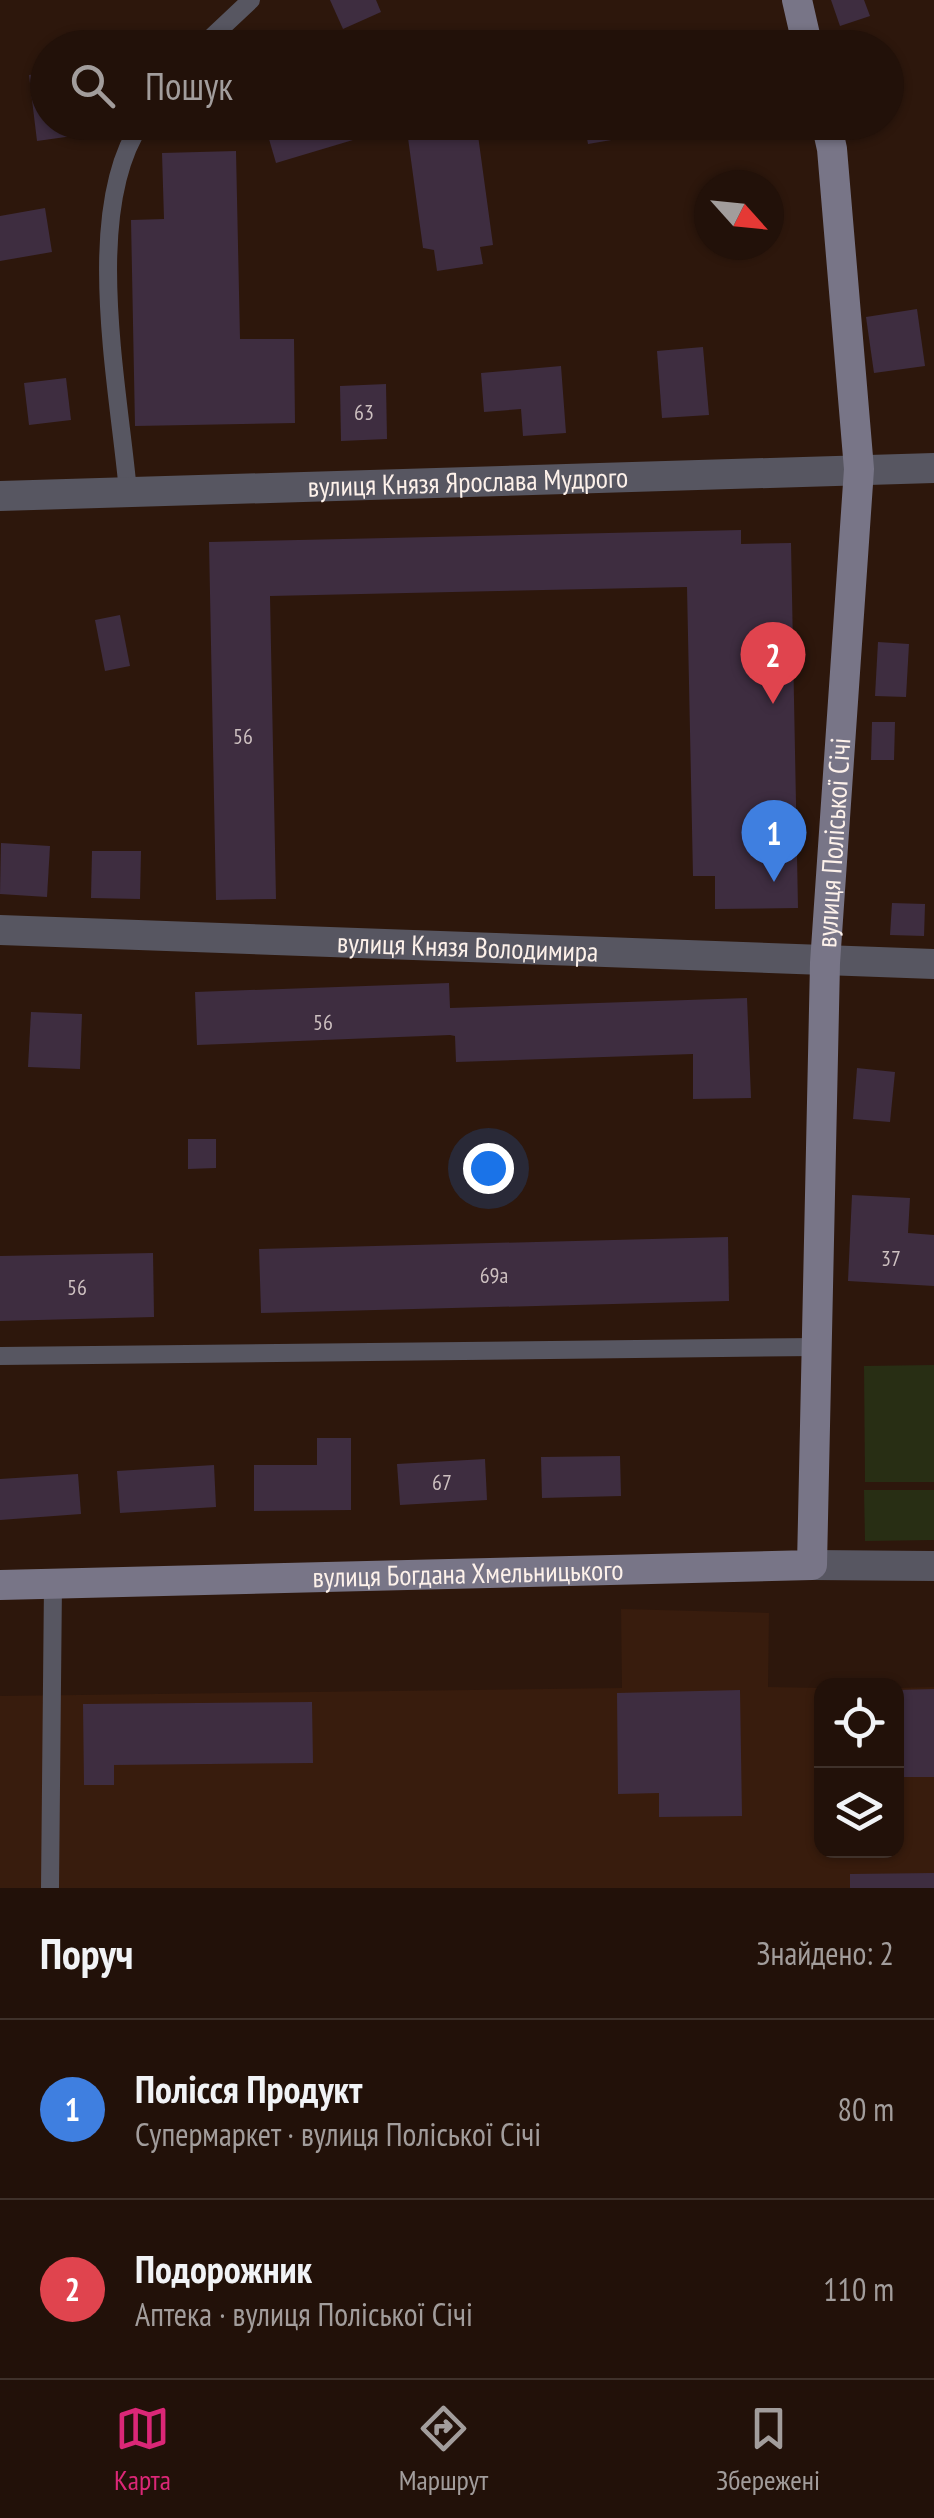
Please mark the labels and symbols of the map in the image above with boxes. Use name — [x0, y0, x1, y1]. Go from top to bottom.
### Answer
north arrow — [694, 170, 784, 260]
house number: 63 — [354, 398, 374, 426]
street label: вулиця Князя Ярослава Мудрого — [307, 458, 629, 505]
pin: 2 — [740, 622, 806, 704]
house number: 56 — [233, 722, 253, 750]
street label: вулиця Поліської Січі — [807, 736, 858, 949]
pin: 1 — [742, 800, 806, 882]
street label: вулиця Князя Володимира — [336, 923, 599, 970]
house number: 56 — [313, 1008, 333, 1036]
your location — [463, 1143, 514, 1194]
house number: 37 — [881, 1244, 901, 1272]
house number: 69а — [480, 1261, 508, 1289]
house number: 56 — [67, 1273, 87, 1301]
house number: 67 — [432, 1468, 452, 1496]
street label: вулиця Богдана Хмельницького — [312, 1551, 624, 1595]

